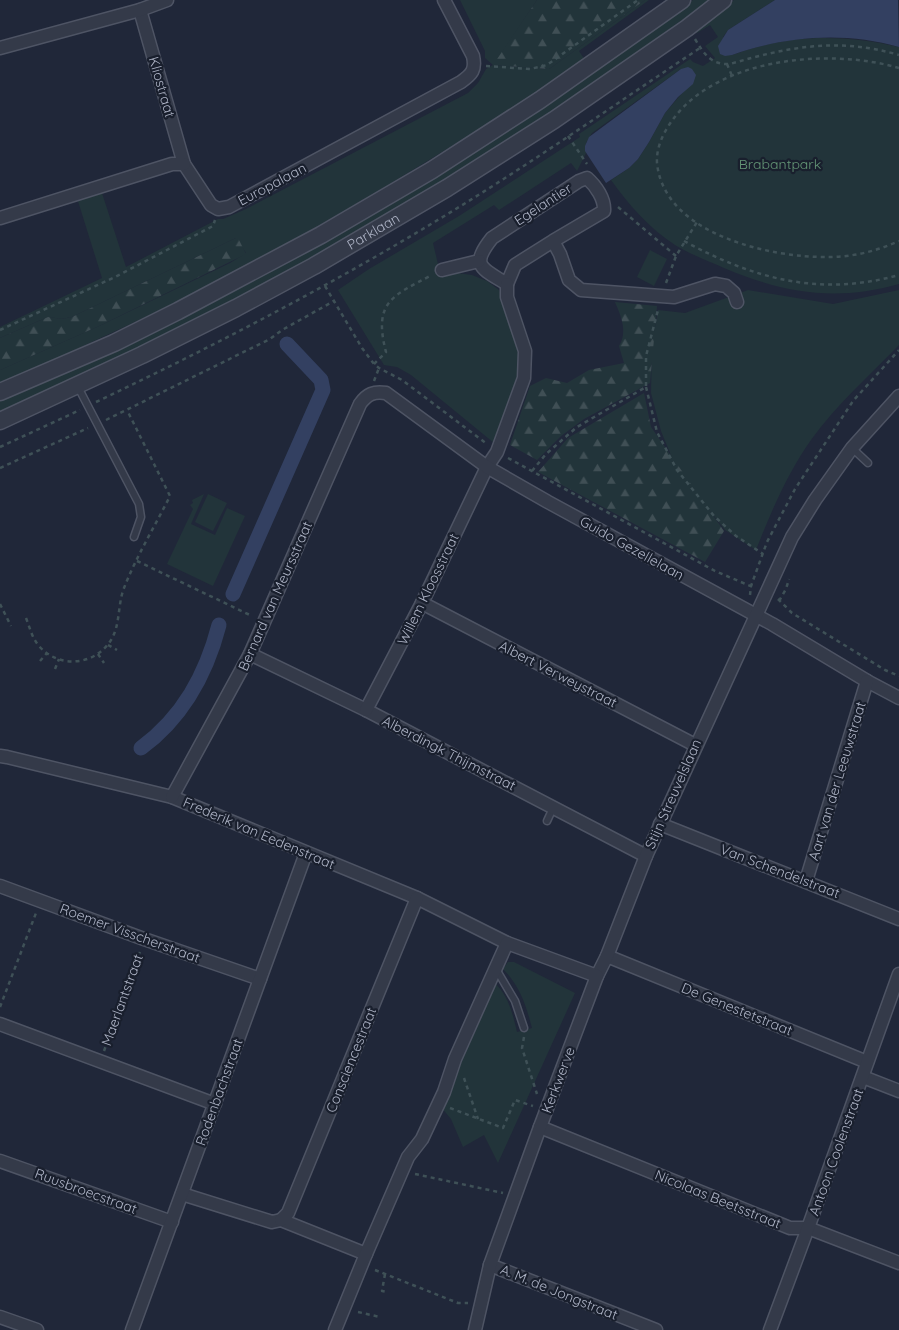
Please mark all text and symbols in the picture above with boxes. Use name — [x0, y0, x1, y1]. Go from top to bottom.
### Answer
street label: Kliostraat — [145, 54, 179, 120]
park label: Brabantpark — [739, 155, 821, 173]
street label: Europalaan — [235, 159, 309, 209]
street label: Egelantier — [511, 178, 576, 229]
street label: Parklaan — [344, 209, 403, 254]
street label: Guido Gezellelaan — [577, 512, 687, 584]
street label: Bernard van Meursstraat — [234, 518, 316, 674]
street label: Willem Kloosstraat — [393, 530, 463, 648]
street label: Albert Verweystraat — [496, 636, 620, 712]
street label: Aart van der Leeuwstraat — [804, 699, 870, 863]
street label: Alberdingk Thijmstraat — [379, 711, 519, 795]
street label: Stijn Streuvelslaan — [641, 736, 705, 852]
street label: Frederik van Eedenstraat — [180, 793, 338, 873]
street label: Van Schendelstraat — [718, 840, 843, 902]
street label: Roemer Visscherstraat — [57, 899, 203, 967]
street label: Maerlantstraat — [97, 951, 147, 1048]
street label: De Genestetstraat — [679, 979, 795, 1040]
street label: Consciencestraat — [322, 1004, 380, 1115]
street label: Rodenbachstraat — [191, 1036, 247, 1148]
street label: Kerkwerve — [537, 1044, 579, 1116]
street label: Antoon Coolenstraat — [805, 1086, 867, 1218]
street label: Ruusbroecstraat — [33, 1164, 140, 1218]
street label: Nicolaas Beetsstraat — [652, 1165, 784, 1233]
street label: A. M. de Jongstraat — [498, 1260, 621, 1324]

